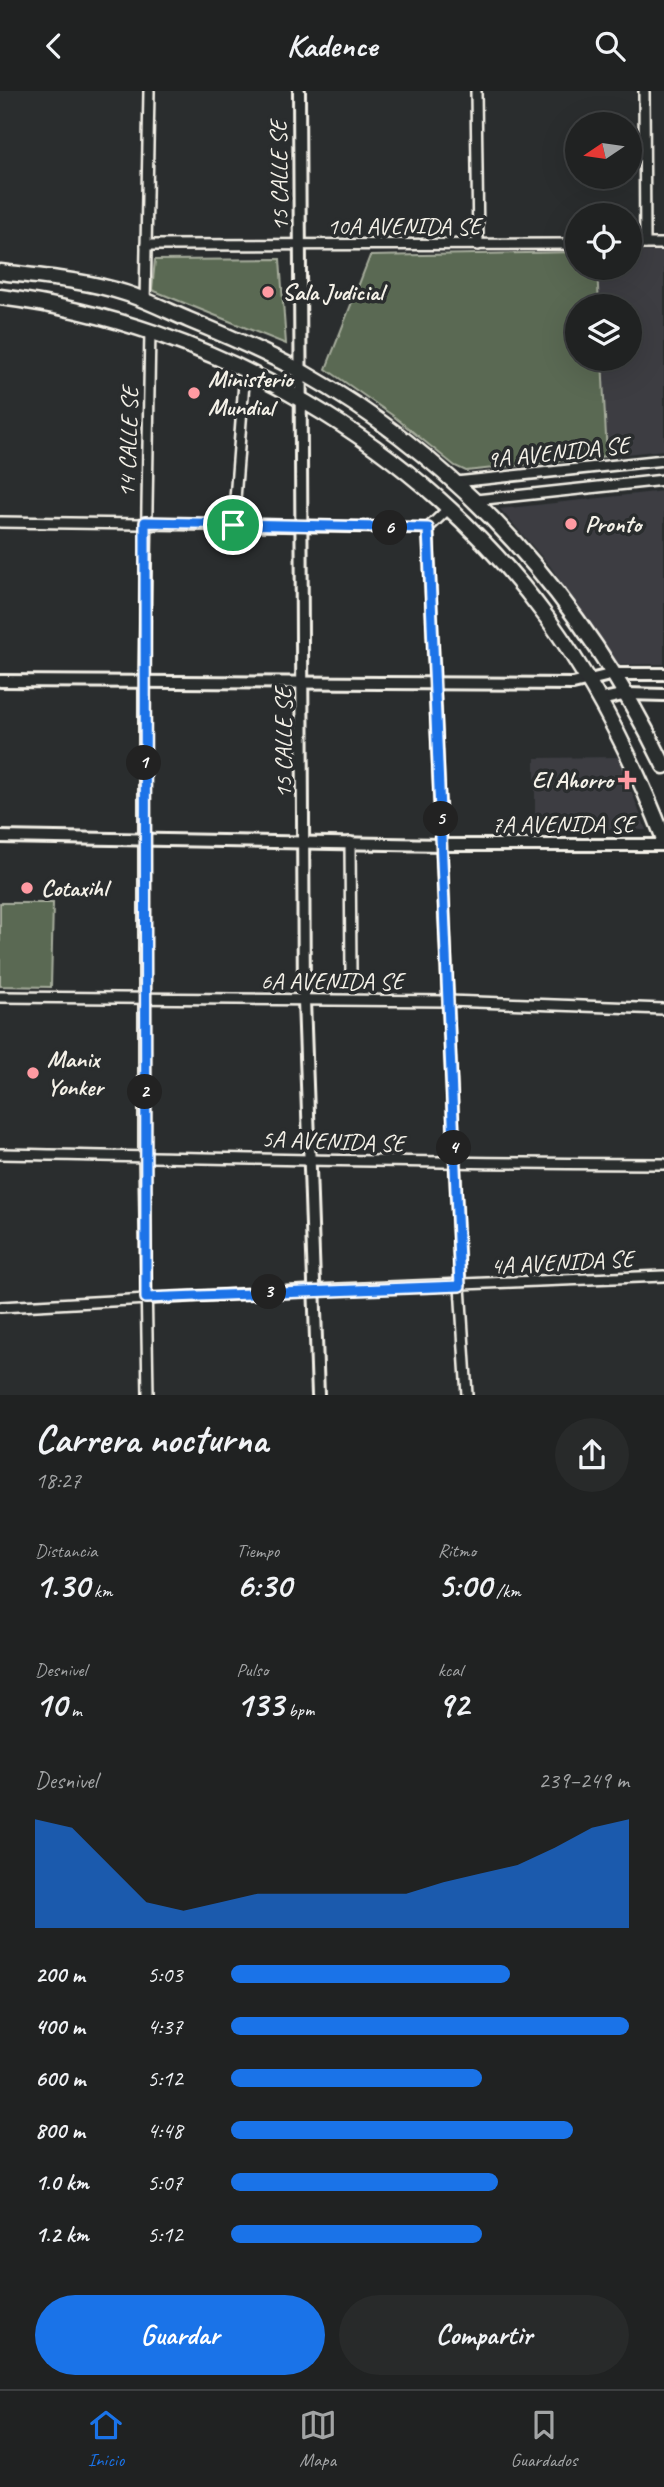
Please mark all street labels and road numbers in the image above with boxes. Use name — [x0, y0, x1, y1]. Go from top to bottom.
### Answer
street label: 15 CALLE SE — [263, 117, 295, 232]
street label: 10A AVENIDA SE — [327, 211, 484, 241]
street label: 14 CALLE SE — [111, 383, 145, 498]
street label: 9A AVENIDA SE — [485, 429, 634, 474]
street label: 15 CALLE SE — [268, 685, 298, 798]
street label: 7A AVENIDA SE — [491, 809, 637, 839]
street label: 6A AVENIDA SE — [260, 966, 406, 996]
street label: 5A AVENIDA SE — [261, 1124, 408, 1159]
street label: 4A AVENIDA SE — [490, 1243, 637, 1281]

